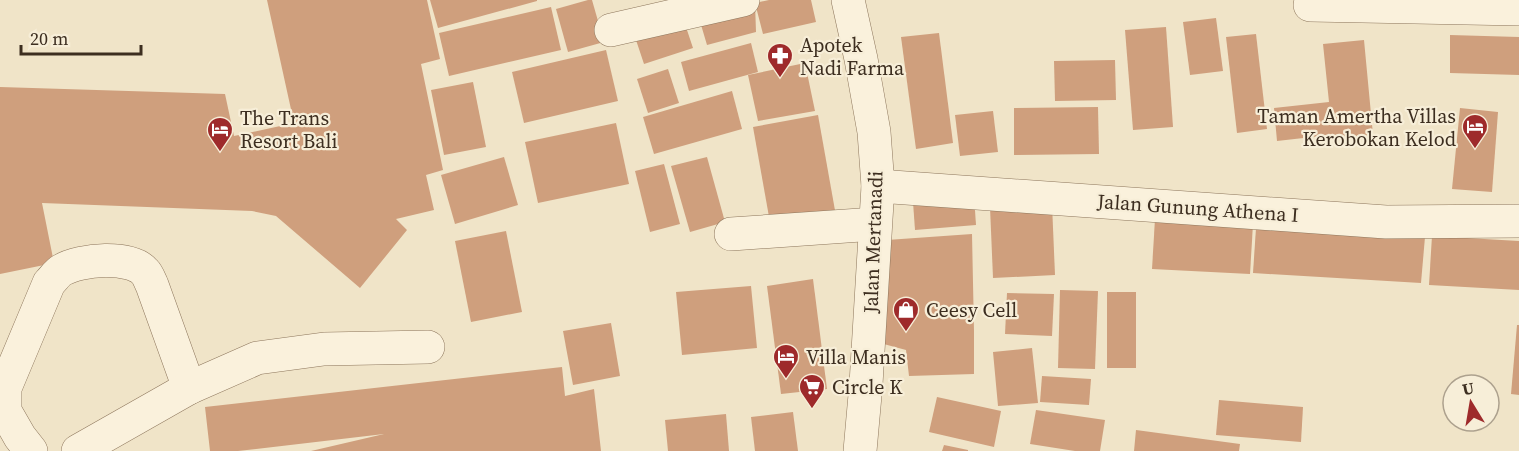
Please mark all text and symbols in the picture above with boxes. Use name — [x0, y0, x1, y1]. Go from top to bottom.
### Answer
scale bar — [21, 18, 141, 56]
text: 20 m — [30, 26, 68, 51]
place label: Apotek Nadi Farma — [800, 31, 905, 82]
pharmacy icon: Apotek Nadi Farma — [765, 41, 795, 79]
place label: Taman Amertha Villas Kerobokan Kelod — [1257, 102, 1457, 153]
place label: The Trans Resort Bali — [240, 104, 337, 155]
hotel icon: Taman Amertha Villas Kerobokan Kelod — [1460, 112, 1490, 150]
hotel icon: The Trans Resort Bali — [205, 115, 235, 153]
street label: Jalan Mertanadi — [856, 170, 889, 315]
street label: Jalan Gunung Athena I — [1095, 187, 1300, 229]
shop icon: Ceesy Cell — [891, 295, 921, 333]
place label: Ceesy Cell — [926, 296, 1017, 324]
hotel icon: Villa Manis — [771, 342, 801, 380]
place label: Villa Manis — [806, 343, 906, 371]
supermarket icon: Circle K — [797, 372, 827, 410]
place label: Circle K — [832, 373, 903, 401]
north arrow — [1441, 373, 1501, 433]
text: U — [1460, 376, 1476, 400]

